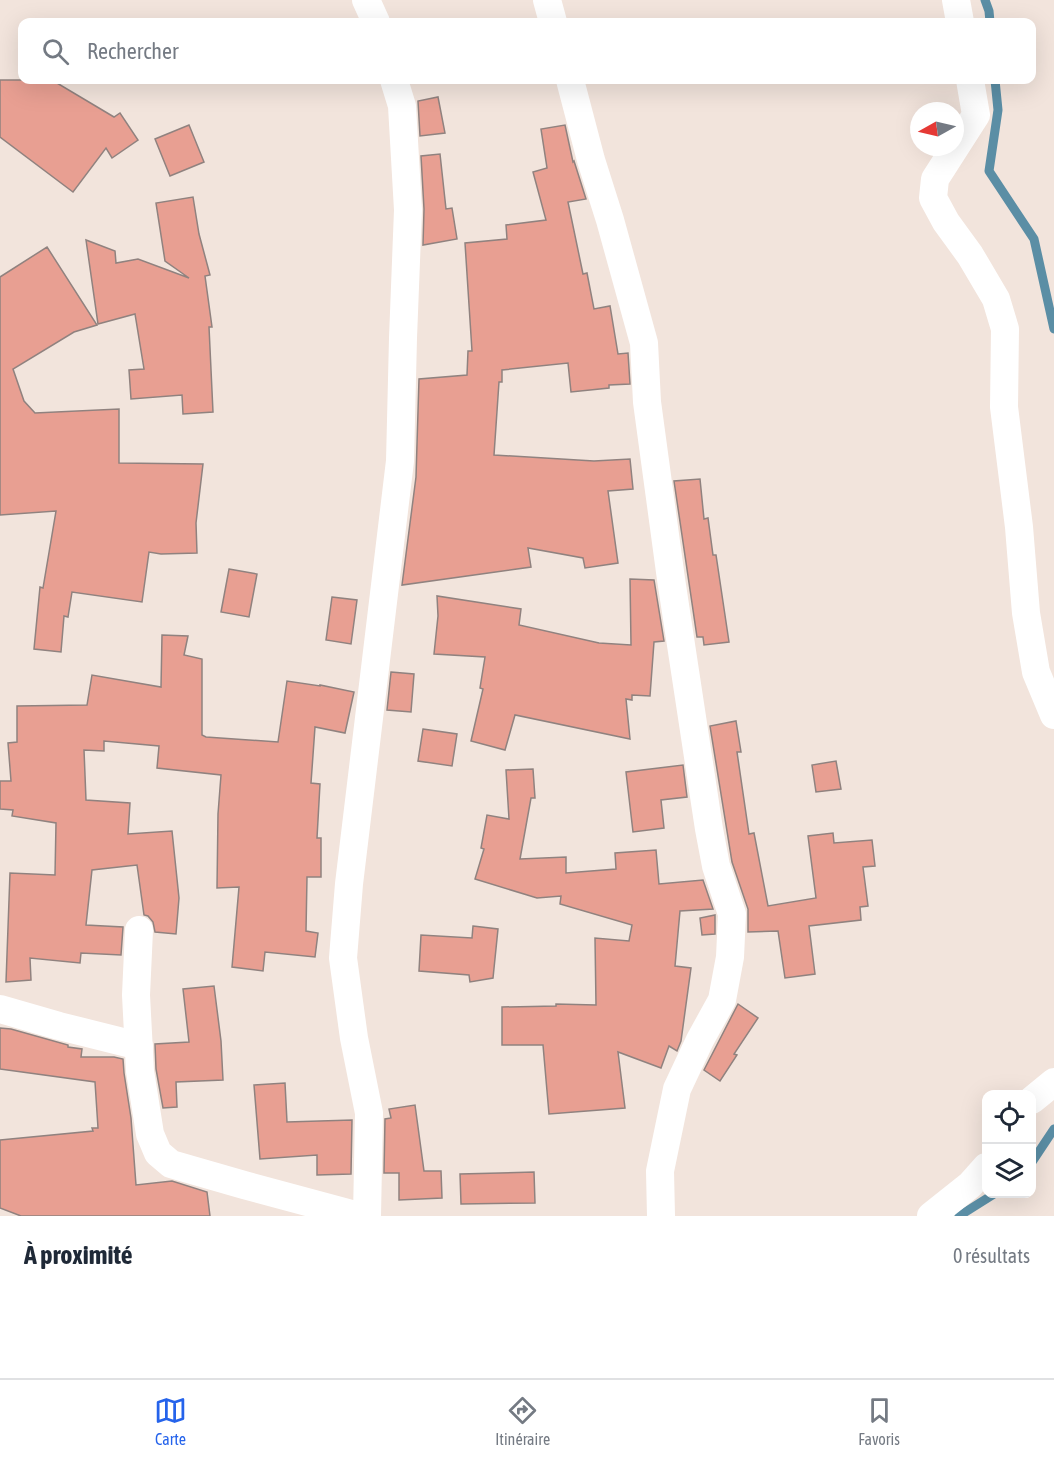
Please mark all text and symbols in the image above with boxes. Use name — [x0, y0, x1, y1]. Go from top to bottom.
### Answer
search box — [18, 18, 1036, 84]
icon: search — [39, 35, 72, 68]
text: Rechercher — [87, 38, 178, 64]
north arrow — [910, 102, 964, 156]
map controls — [982, 1090, 1036, 1198]
button: locate — [982, 1090, 1036, 1144]
button: layers — [982, 1144, 1036, 1198]
text: À proximité — [24, 1240, 132, 1270]
text: 0 résultats — [953, 1244, 1030, 1267]
tab: Carte — [154, 1394, 187, 1448]
tab: Itinéraire — [495, 1394, 550, 1448]
tab: Favoris — [858, 1394, 900, 1448]

